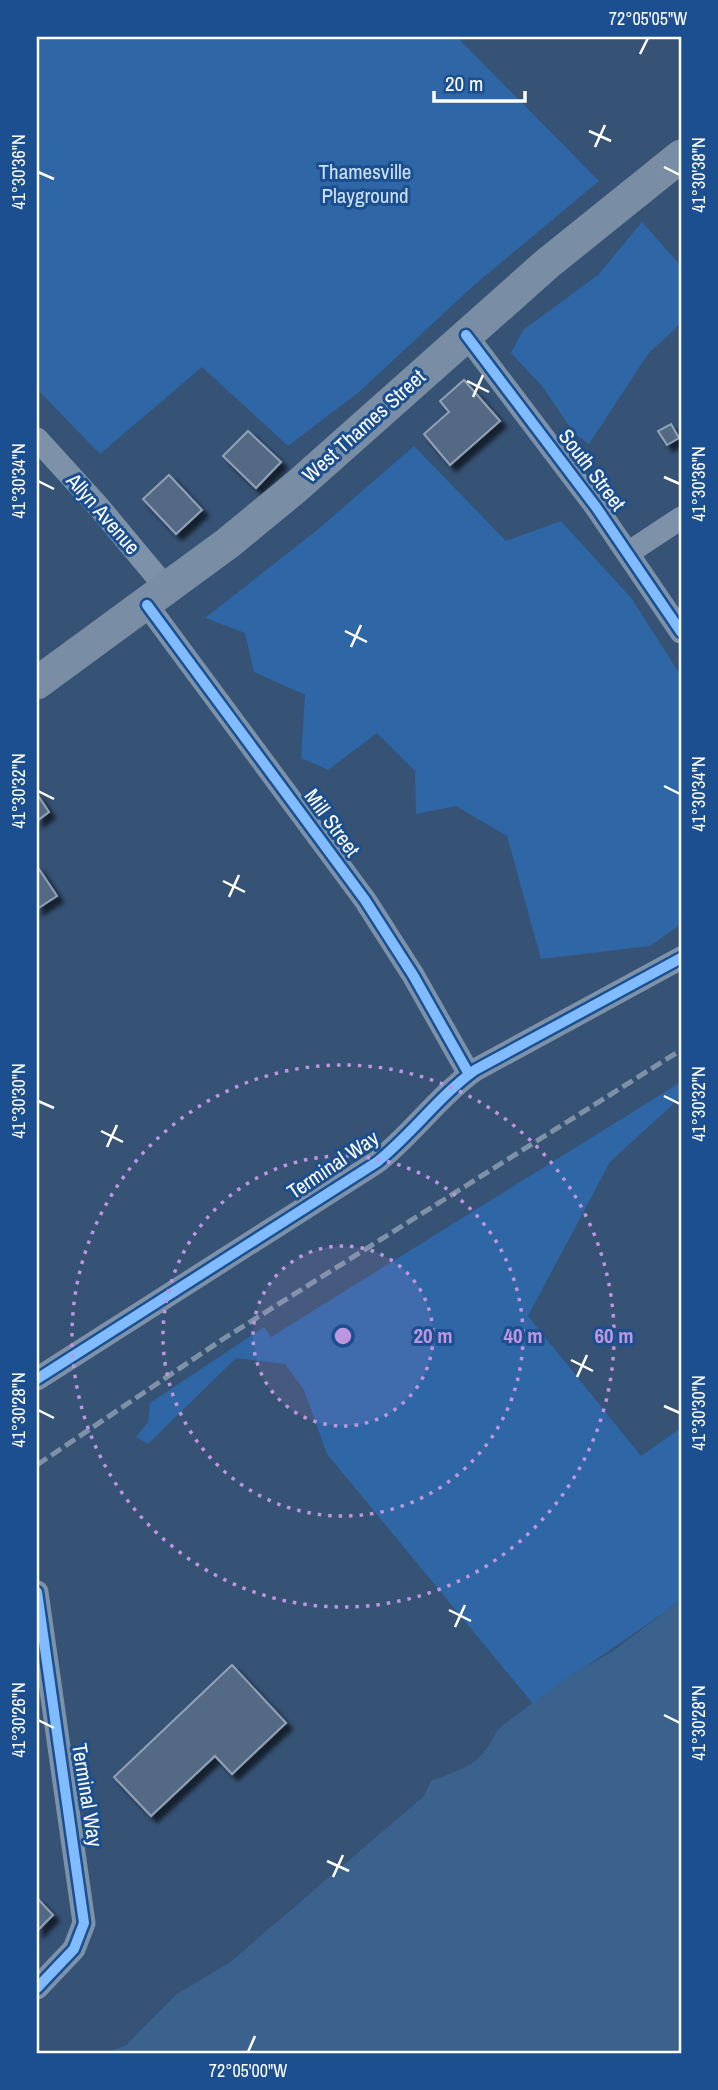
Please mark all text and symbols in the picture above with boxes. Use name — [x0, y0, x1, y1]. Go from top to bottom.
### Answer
text: 72°05'05"W — [609, 6, 687, 31]
scale bar — [434, 60, 526, 104]
text: 20 m — [445, 69, 483, 98]
text: 41°30'36"N — [6, 134, 31, 210]
text: 41°30'38"N — [686, 137, 711, 213]
park label: Thamesville Playground — [319, 157, 411, 210]
street label: West Thames Street — [296, 362, 432, 489]
street label: South Street — [552, 423, 633, 517]
text: 41°30'34"N — [6, 443, 31, 519]
text: 41°30'36"N — [686, 446, 711, 522]
street label: Allyn Avenue — [59, 466, 147, 561]
text: 41°30'32"N — [6, 753, 31, 829]
text: 41°30'34"N — [686, 756, 711, 832]
street label: Mill Street — [298, 783, 367, 863]
text: 41°30'30"N — [6, 1063, 31, 1139]
text: 41°30'32"N — [686, 1066, 711, 1142]
street label: Terminal Way — [281, 1123, 385, 1206]
text: 20 m — [413, 1321, 453, 1350]
text: 40 m — [503, 1321, 543, 1350]
text: 60 m — [594, 1321, 634, 1350]
centre of rings — [331, 1324, 355, 1348]
text: 41°30'28"N — [6, 1372, 31, 1448]
text: 41°30'30"N — [686, 1375, 711, 1451]
text: 41°30'26"N — [6, 1682, 31, 1758]
text: 41°30'28"N — [686, 1685, 711, 1761]
street label: Terminal Way — [65, 1741, 110, 1849]
text: 72°05'00"W — [209, 2058, 287, 2083]

